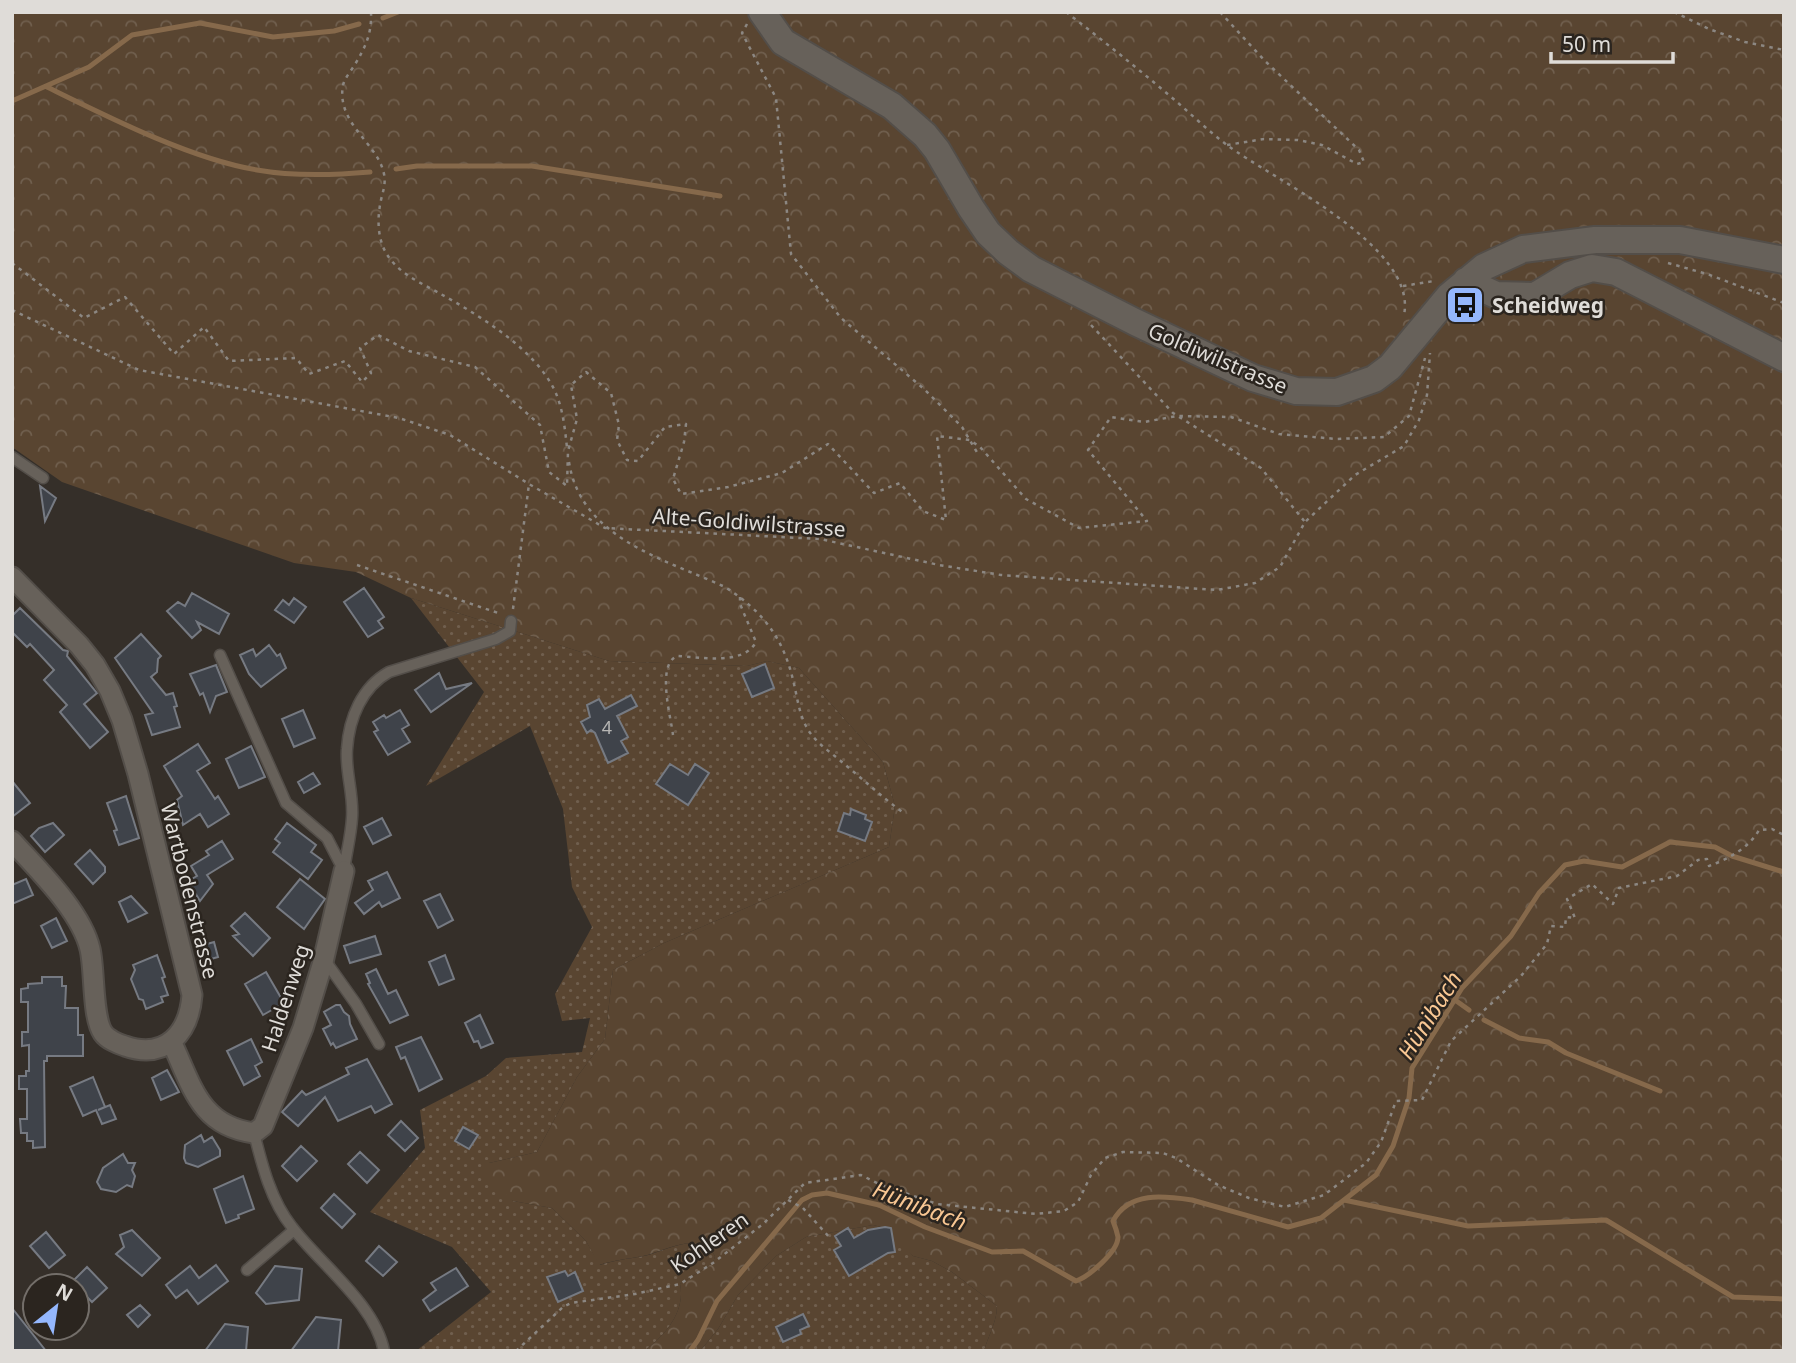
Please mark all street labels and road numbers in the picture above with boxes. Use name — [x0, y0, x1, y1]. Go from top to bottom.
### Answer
street label: Goldiwilstrasse — [1144, 316, 1292, 400]
street label: Alte-Goldiwilstrasse — [651, 501, 847, 543]
street label: Wartbodenstrasse — [155, 800, 225, 982]
street label: Haldenweg — [254, 941, 316, 1055]
street label: Kohleren — [665, 1205, 753, 1279]

